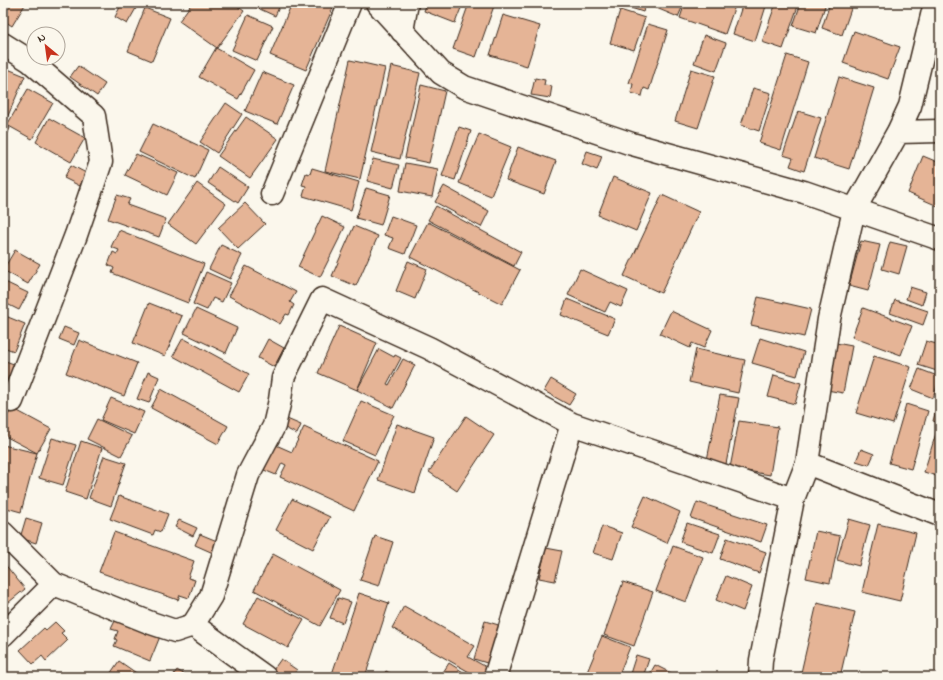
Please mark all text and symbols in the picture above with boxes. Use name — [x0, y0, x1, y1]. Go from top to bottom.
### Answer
north arrow — [26, 26, 66, 66]
text: N — [35, 29, 49, 47]

